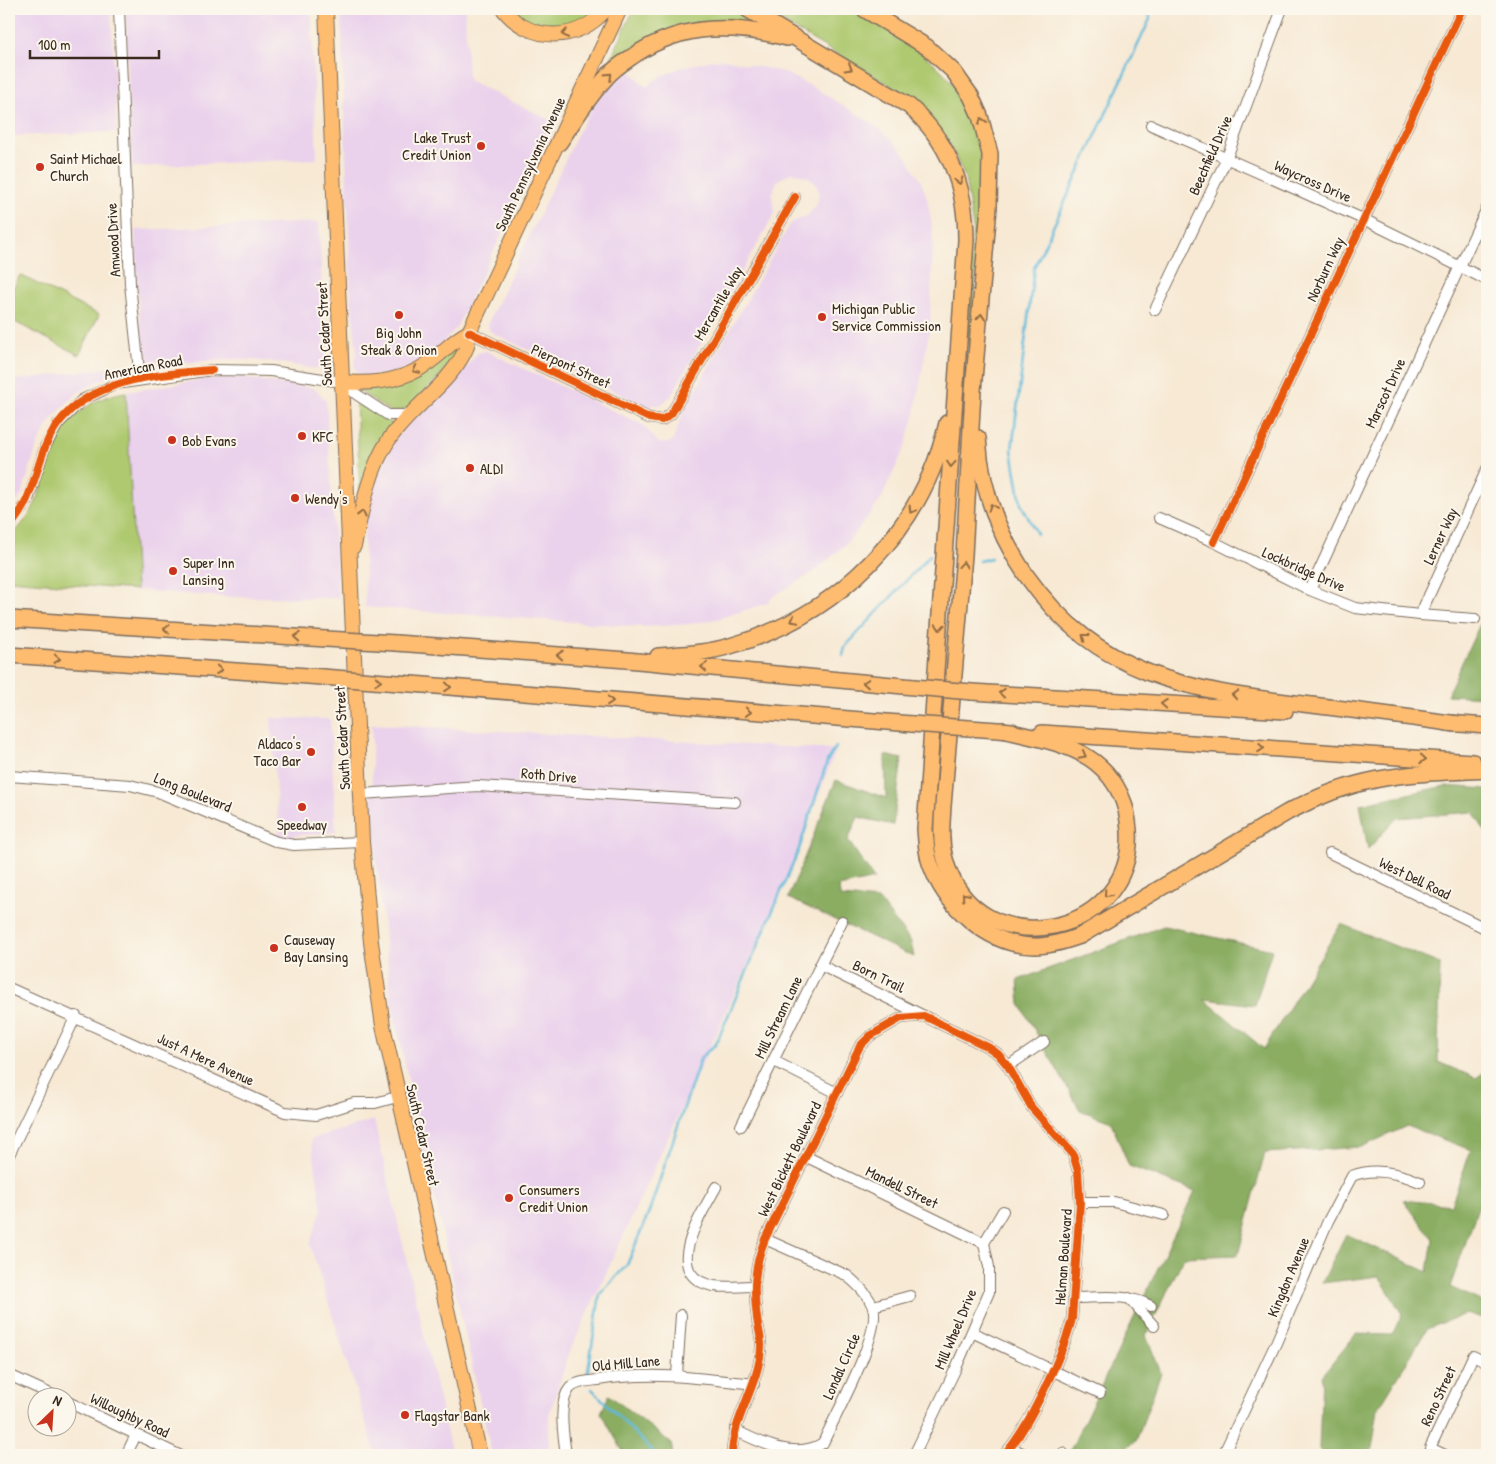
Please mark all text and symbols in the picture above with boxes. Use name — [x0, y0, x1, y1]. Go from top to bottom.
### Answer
scale bar — [30, 28, 159, 60]
one-way arrow — [561, 28, 570, 38]
text: 100 m — [38, 34, 71, 55]
one-way arrow — [843, 62, 852, 72]
one-way arrow — [603, 73, 612, 82]
street label: South Pennsylvania Avenue — [490, 93, 570, 235]
street label: Beechfield Drive — [1183, 112, 1237, 198]
one-way arrow — [978, 118, 988, 126]
place label: Lake Trust Credit Union — [402, 127, 472, 165]
marker: Lake Trust Credit Union — [475, 140, 487, 152]
place label: Saint Michael Church — [50, 148, 122, 186]
street label: Waycross Drive — [1271, 155, 1355, 207]
marker: Saint Michael Church — [34, 161, 46, 173]
one-way arrow — [953, 176, 963, 185]
street label: Amwood Drive — [101, 202, 125, 278]
street label: Norburn Way — [1301, 233, 1349, 305]
street label: Mercantile Way — [688, 262, 748, 344]
street label: South Cedar Street — [311, 281, 337, 386]
place label: Michigan Public Service Commission — [832, 298, 941, 336]
marker: Big John Steak & Onion — [393, 309, 405, 321]
marker: Michigan Public Service Commission — [816, 311, 828, 323]
one-way arrow — [975, 313, 986, 321]
place label: Big John Steak & Onion — [361, 322, 437, 360]
street label: Pierpont Street — [528, 338, 615, 394]
street label: American Road — [102, 349, 184, 385]
street label: Marscot Drive — [1360, 355, 1410, 431]
one-way arrow — [412, 364, 421, 374]
place label: KFC — [312, 426, 334, 447]
place label: Bob Evans — [182, 430, 237, 451]
marker: KFC — [296, 430, 308, 442]
marker: Bob Evans — [166, 434, 178, 446]
place label: ALDI — [480, 458, 504, 479]
one-way arrow — [946, 461, 957, 469]
marker: ALDI — [464, 462, 476, 474]
place label: Wendy's — [305, 488, 348, 509]
marker: Wendy's — [289, 492, 301, 504]
one-way arrow — [988, 503, 998, 512]
street label: Lerner Way — [1418, 504, 1462, 568]
one-way arrow — [908, 505, 918, 514]
one-way arrow — [356, 509, 367, 518]
street label: Lockbridge Drive — [1259, 541, 1349, 597]
place label: Super Inn Lansing — [183, 552, 235, 590]
one-way arrow — [958, 561, 969, 569]
marker: Super Inn Lansing — [167, 565, 179, 577]
one-way arrow — [791, 614, 800, 624]
one-way arrow — [163, 623, 171, 634]
one-way arrow — [934, 623, 945, 631]
one-way arrow — [293, 631, 301, 642]
one-way arrow — [1082, 634, 1091, 643]
one-way arrow — [556, 650, 564, 661]
one-way arrow — [54, 653, 62, 664]
one-way arrow — [700, 662, 708, 673]
one-way arrow — [216, 664, 224, 675]
one-way arrow — [374, 676, 382, 687]
one-way arrow — [861, 677, 869, 688]
one-way arrow — [444, 681, 452, 692]
street label: South Cedar Street — [329, 685, 355, 790]
one-way arrow — [997, 688, 1005, 699]
one-way arrow — [1231, 690, 1239, 701]
one-way arrow — [606, 695, 614, 706]
one-way arrow — [1159, 698, 1167, 709]
one-way arrow — [744, 706, 752, 717]
place label: Aldaco's Taco Bar — [254, 733, 301, 771]
one-way arrow — [1257, 742, 1265, 753]
marker: Aldaco's Taco Bar — [305, 746, 317, 758]
one-way arrow — [1077, 748, 1086, 758]
one-way arrow — [1419, 753, 1427, 764]
street label: Roth Drive — [520, 762, 578, 788]
street label: Long Boulevard — [151, 767, 235, 817]
marker: Speedway — [296, 801, 308, 813]
place label: Speedway — [277, 814, 327, 835]
street label: West Dell Road — [1376, 852, 1454, 904]
one-way arrow — [1104, 889, 1113, 898]
one-way arrow — [962, 893, 971, 902]
place label: Causeway Bay Lansing — [284, 929, 348, 967]
marker: Causeway Bay Lansing — [268, 942, 280, 954]
street label: Born Trail — [849, 954, 909, 998]
street label: Mill Stream Lane — [749, 972, 807, 1062]
street label: Just A Mere Avenue — [154, 1027, 258, 1091]
street label: South Cedar Street — [401, 1082, 445, 1189]
street label: West Bickett Boulevard — [752, 1098, 826, 1220]
street label: Mandell Street — [862, 1160, 943, 1214]
place label: Consumers Credit Union — [519, 1179, 588, 1217]
marker: Consumers Credit Union — [503, 1192, 515, 1204]
street label: Helman Boulevard — [1049, 1208, 1077, 1306]
street label: Kingdon Avenue — [1262, 1234, 1314, 1320]
street label: Mill Wheel Drive — [929, 1286, 981, 1372]
street label: Londal Circle — [817, 1329, 865, 1403]
street label: Old Mill Lane — [591, 1350, 661, 1376]
street label: Reno Street — [1415, 1362, 1461, 1429]
north arrow — [28, 1386, 78, 1436]
street label: Willoughby Road — [87, 1388, 173, 1442]
text: N — [50, 1390, 66, 1410]
place label: Flagstar Bank — [414, 1405, 490, 1426]
marker: Flagstar Bank — [399, 1409, 411, 1421]

